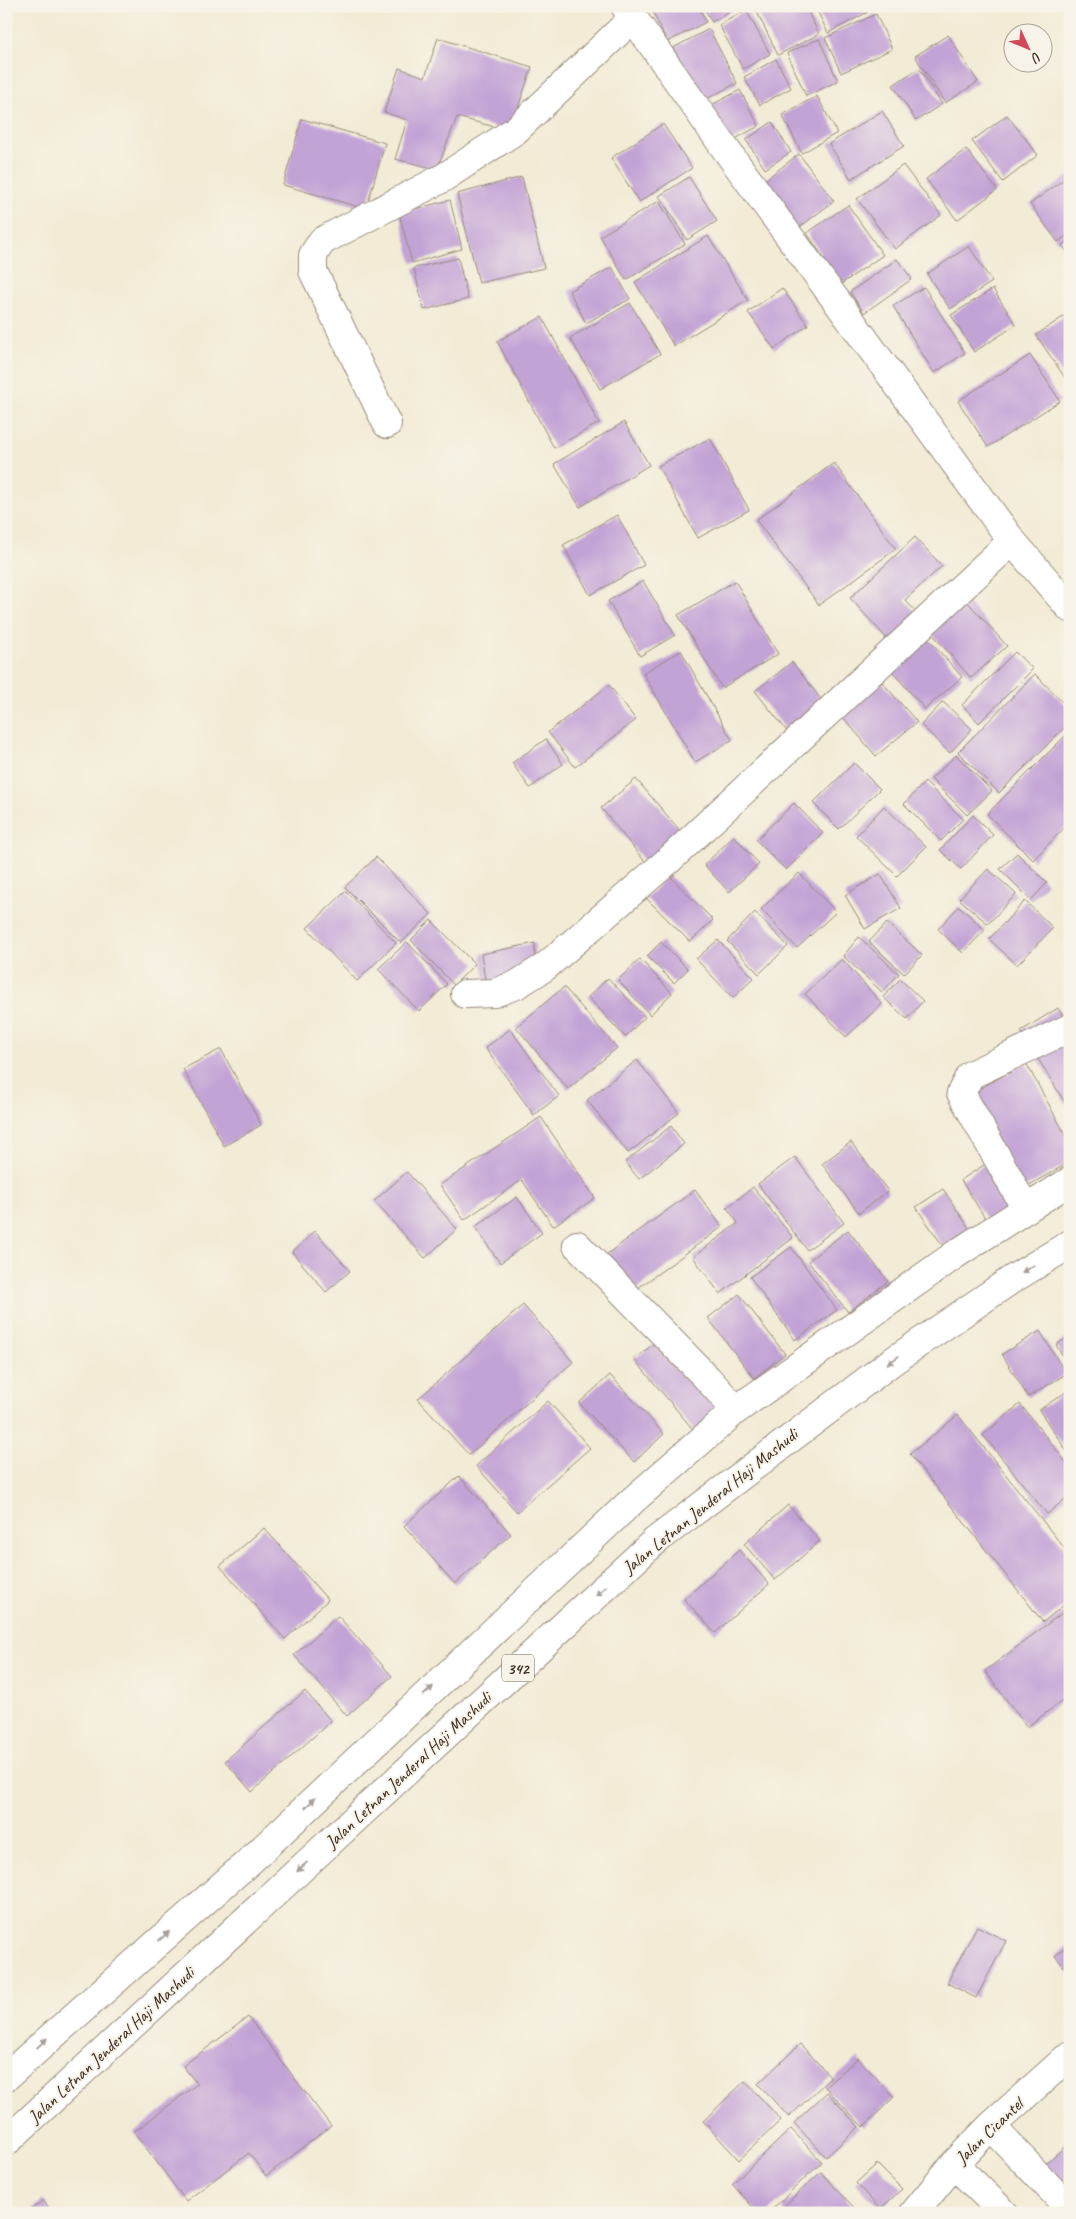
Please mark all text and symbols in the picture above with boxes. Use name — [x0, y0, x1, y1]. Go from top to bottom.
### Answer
north arrow — [1004, 22, 1054, 72]
text: U — [1026, 48, 1045, 67]
one-way arrow — [1021, 1265, 1034, 1274]
one-way arrow — [887, 1355, 900, 1365]
street label: Jalan Letnan Jenderal Haji Mashudi — [617, 1422, 804, 1579]
one-way arrow — [594, 1585, 607, 1596]
road number: 342 — [502, 1655, 534, 1682]
one-way arrow — [421, 1685, 433, 1697]
street label: Jalan Letnan Jenderal Haji Mashudi — [320, 1686, 497, 1853]
one-way arrow — [304, 1797, 316, 1809]
one-way arrow — [296, 1861, 308, 1873]
one-way arrow — [157, 1930, 169, 1942]
street label: Jalan Letnan Jenderal Haji Mashudi — [23, 1961, 200, 2128]
one-way arrow — [35, 2037, 47, 2049]
street label: Jalan Cicantel — [950, 2091, 1030, 2169]

